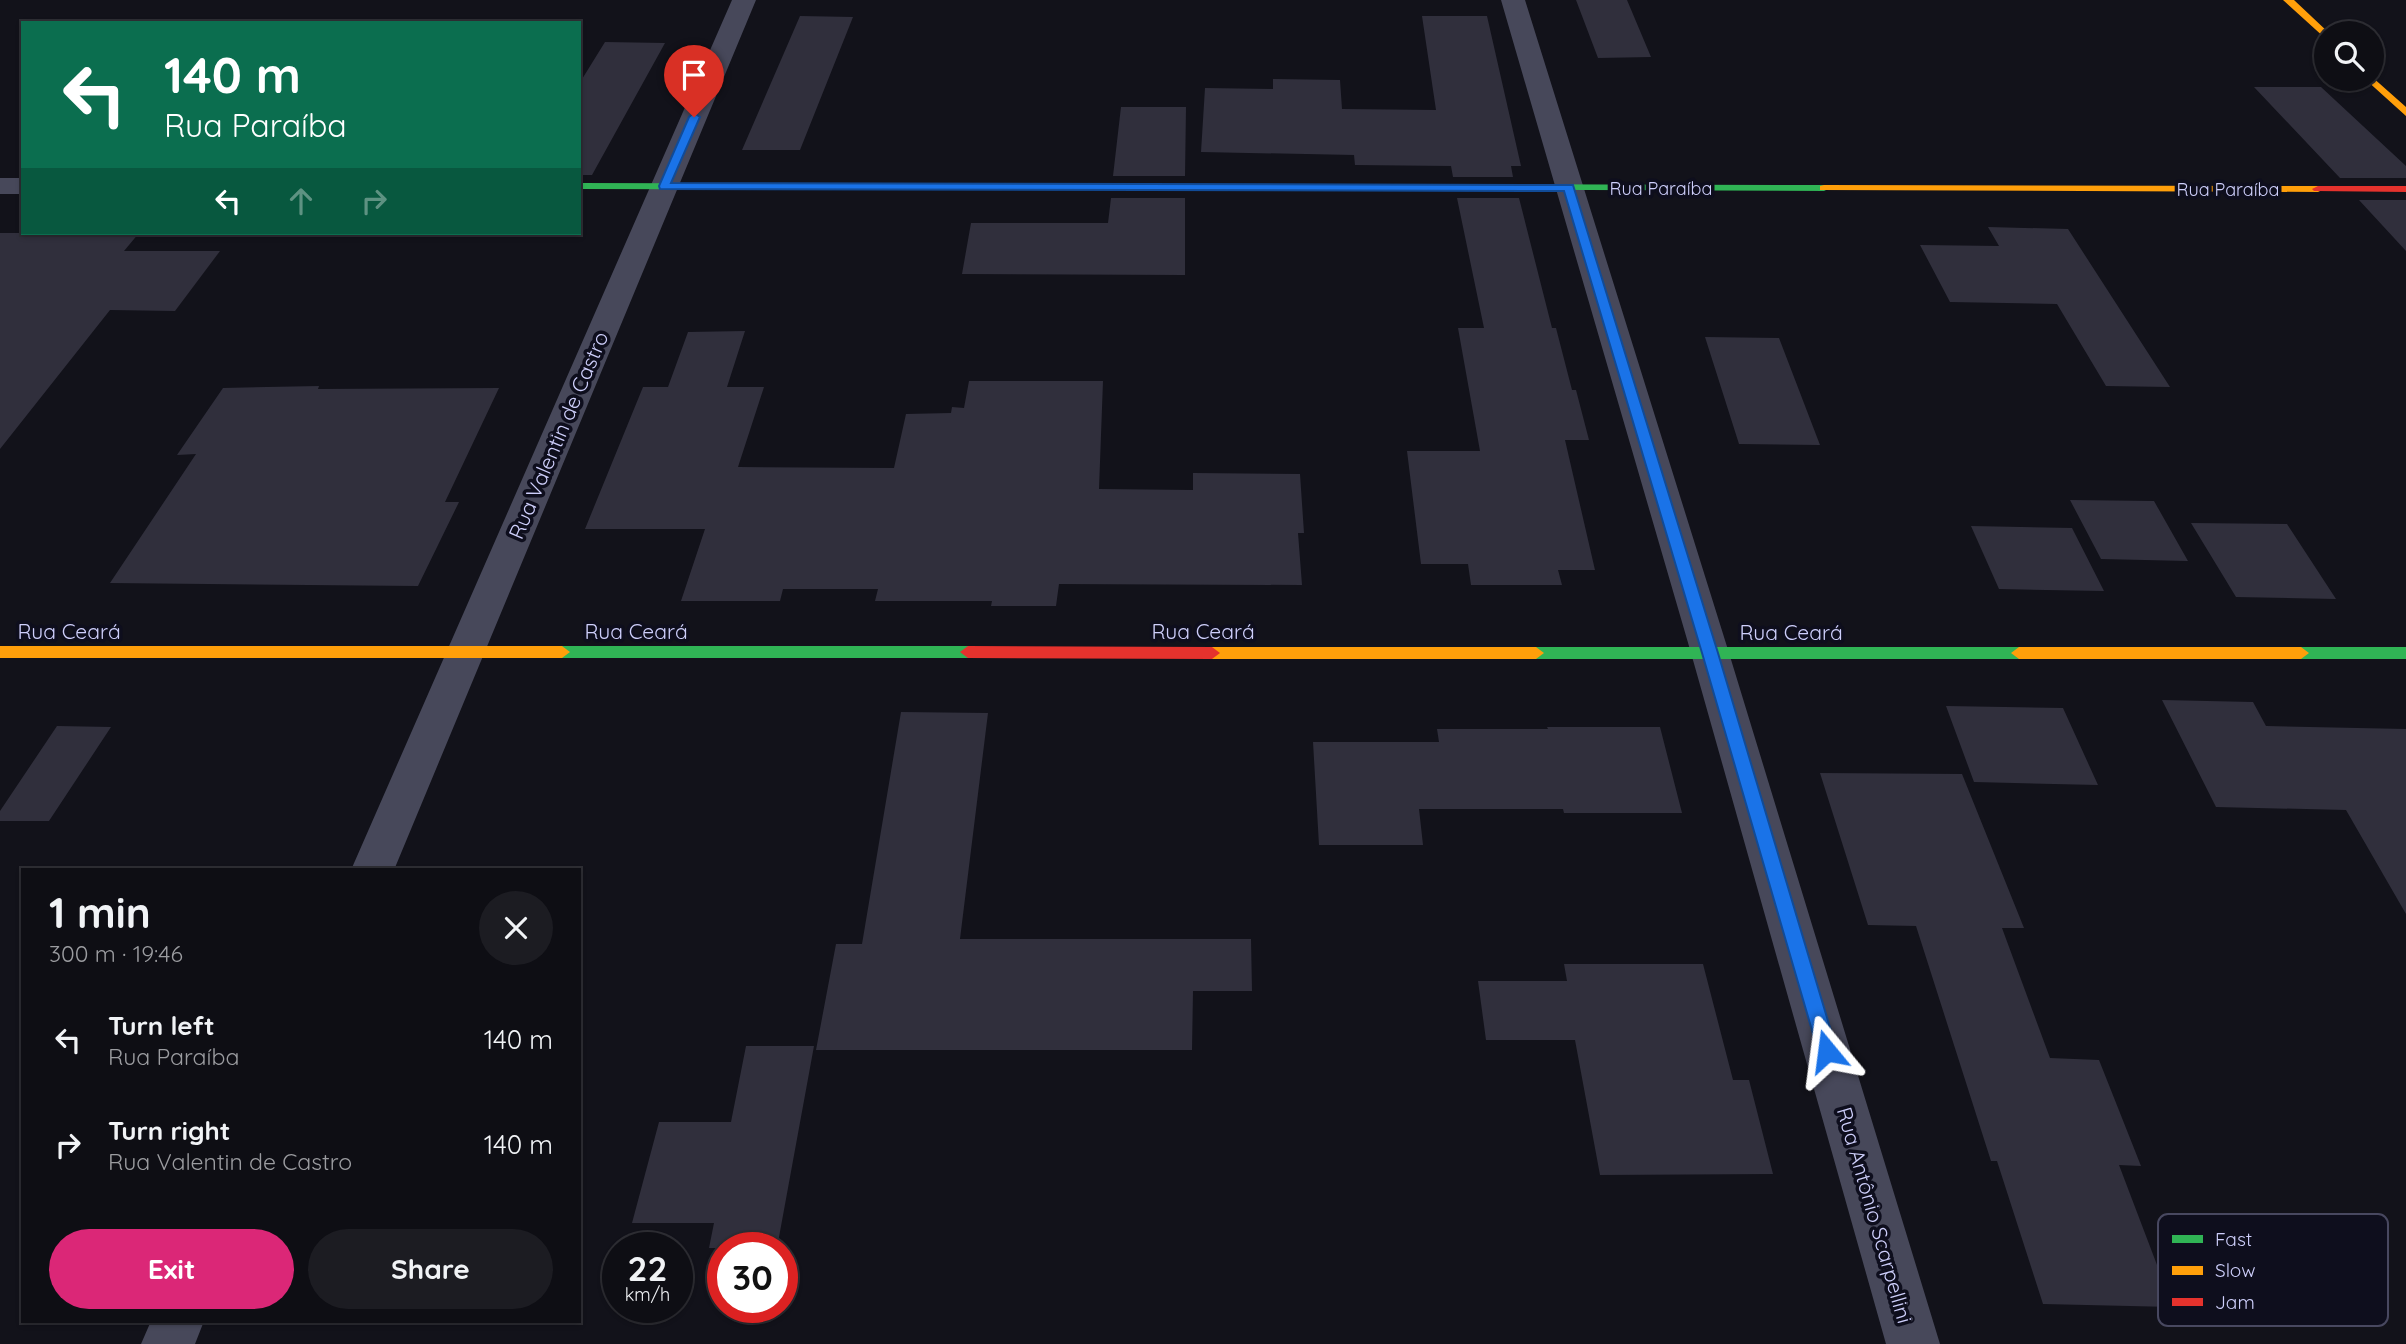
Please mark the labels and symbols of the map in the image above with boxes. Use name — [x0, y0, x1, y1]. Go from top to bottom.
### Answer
pin — [664, 45, 724, 117]
street label: Rua Paraíba — [1610, 177, 1712, 200]
street label: Rua Paraíba — [2177, 178, 2279, 201]
street label: Rua Valentin de Castro — [502, 327, 614, 543]
street label: Rua Ceará — [17, 618, 121, 644]
street label: Rua Ceará — [584, 618, 688, 644]
street label: Rua Ceará — [1151, 618, 1255, 644]
street label: Rua Ceará — [1739, 619, 1843, 645]
position arrow — [1790, 1014, 1864, 1088]
street label: Rua Antônio Scarpellini — [1832, 1104, 1918, 1326]
legend — [2158, 1214, 2388, 1326]
text: Fast — [2215, 1227, 2252, 1251]
speed limit sign: 30 — [707, 1232, 798, 1323]
text: Slow — [2215, 1258, 2256, 1282]
text: Jam — [2215, 1290, 2255, 1314]

